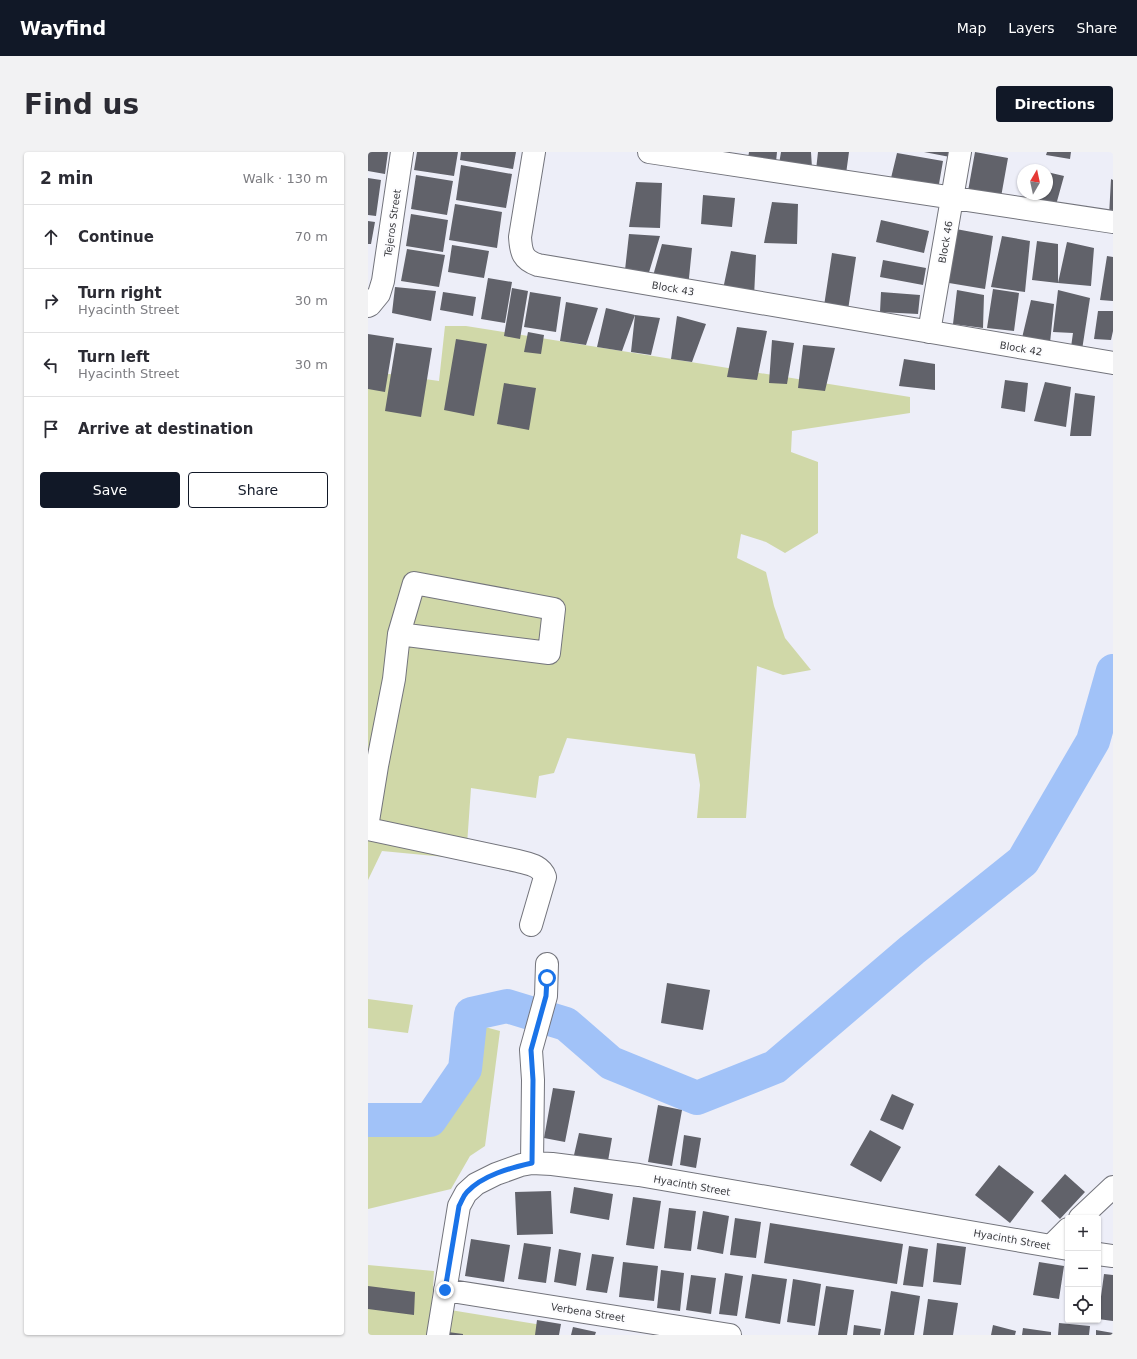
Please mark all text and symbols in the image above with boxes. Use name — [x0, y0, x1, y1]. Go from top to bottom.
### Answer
text: Wayfind — [20, 17, 106, 39]
text: Map — [957, 20, 986, 36]
text: Layers — [1008, 20, 1055, 36]
text: Share — [1077, 20, 1117, 36]
button: Directions — [996, 86, 1113, 122]
text: Find us — [24, 88, 139, 121]
north arrow — [1017, 164, 1053, 200]
text: 2 min — [40, 168, 93, 188]
text: Walk · 130 m — [243, 171, 328, 186]
street label: Tejeros Street — [382, 188, 403, 259]
street label: Block 46 — [936, 220, 955, 264]
icon: ahead — [40, 226, 62, 248]
text: Continue — [78, 228, 154, 246]
text: 70 m — [295, 229, 328, 244]
street label: Block 43 — [651, 279, 695, 298]
text: Turn right — [78, 284, 162, 302]
icon: right — [40, 290, 62, 312]
text: 30 m — [295, 293, 328, 308]
text: Hyacinth Street — [78, 302, 179, 317]
street label: Block 42 — [999, 339, 1043, 358]
text: Turn left — [78, 348, 150, 366]
icon: left — [40, 354, 62, 376]
text: 30 m — [295, 357, 328, 372]
text: Hyacinth Street — [78, 366, 179, 381]
icon: arrive — [40, 418, 62, 440]
text: Arrive at destination — [78, 420, 253, 438]
button: Save — [40, 472, 180, 508]
button: Share — [188, 472, 328, 508]
route start — [538, 969, 556, 987]
street label: Hyacinth Street — [653, 1173, 731, 1198]
map controls — [1065, 1215, 1101, 1323]
button: + — [1065, 1215, 1101, 1251]
street label: Hyacinth Street — [973, 1227, 1051, 1252]
button: − — [1065, 1251, 1101, 1287]
route end — [436, 1281, 454, 1299]
button: locate — [1065, 1287, 1101, 1323]
street label: Verbena Street — [550, 1301, 626, 1324]

